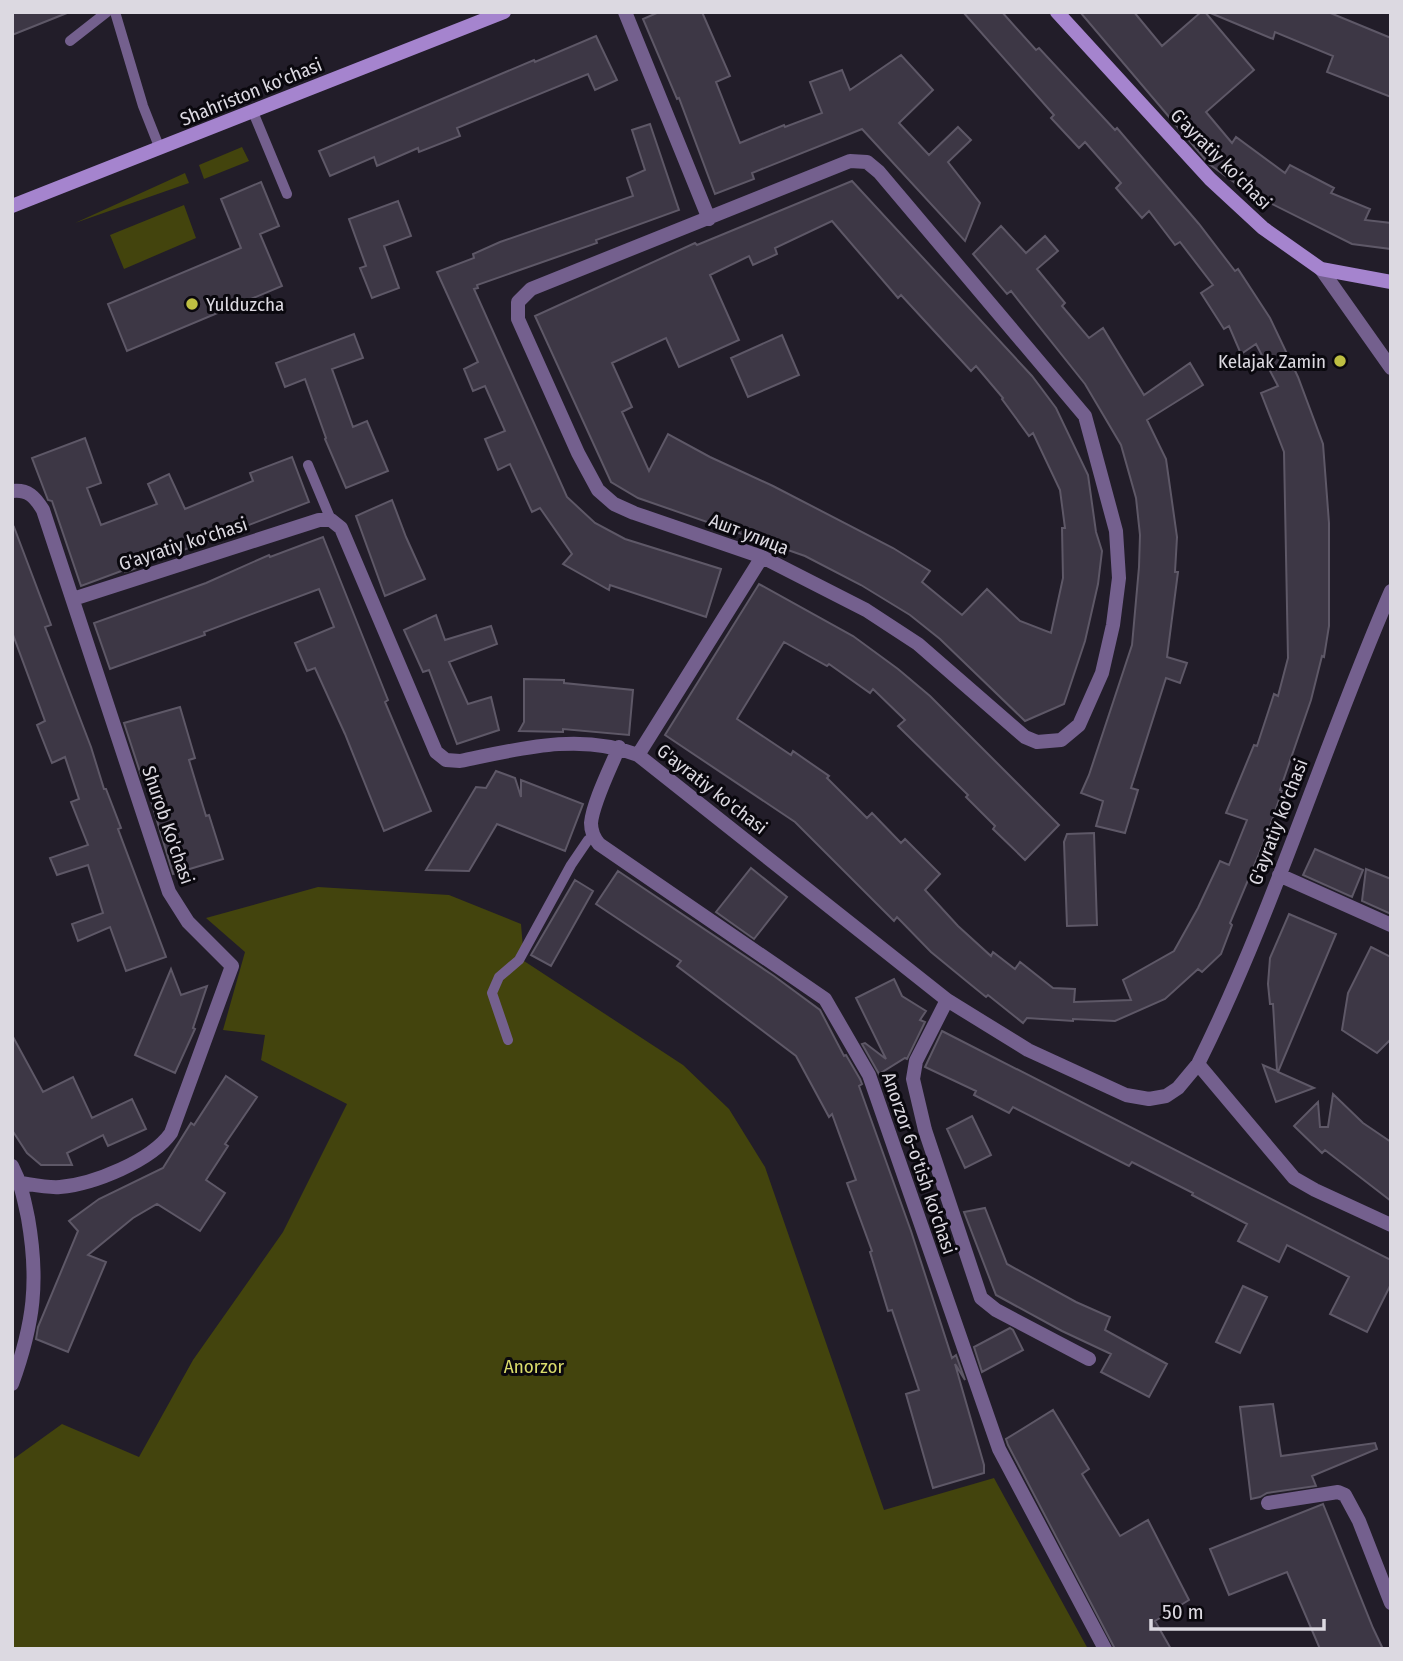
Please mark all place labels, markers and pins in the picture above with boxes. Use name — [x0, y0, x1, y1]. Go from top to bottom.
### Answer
place label: Yulduzcha — [206, 293, 284, 316]
marker: Yulduzcha — [184, 296, 200, 312]
place label: Kelajak Zamin — [1218, 350, 1326, 373]
marker: Kelajak Zamin — [1332, 353, 1348, 369]

